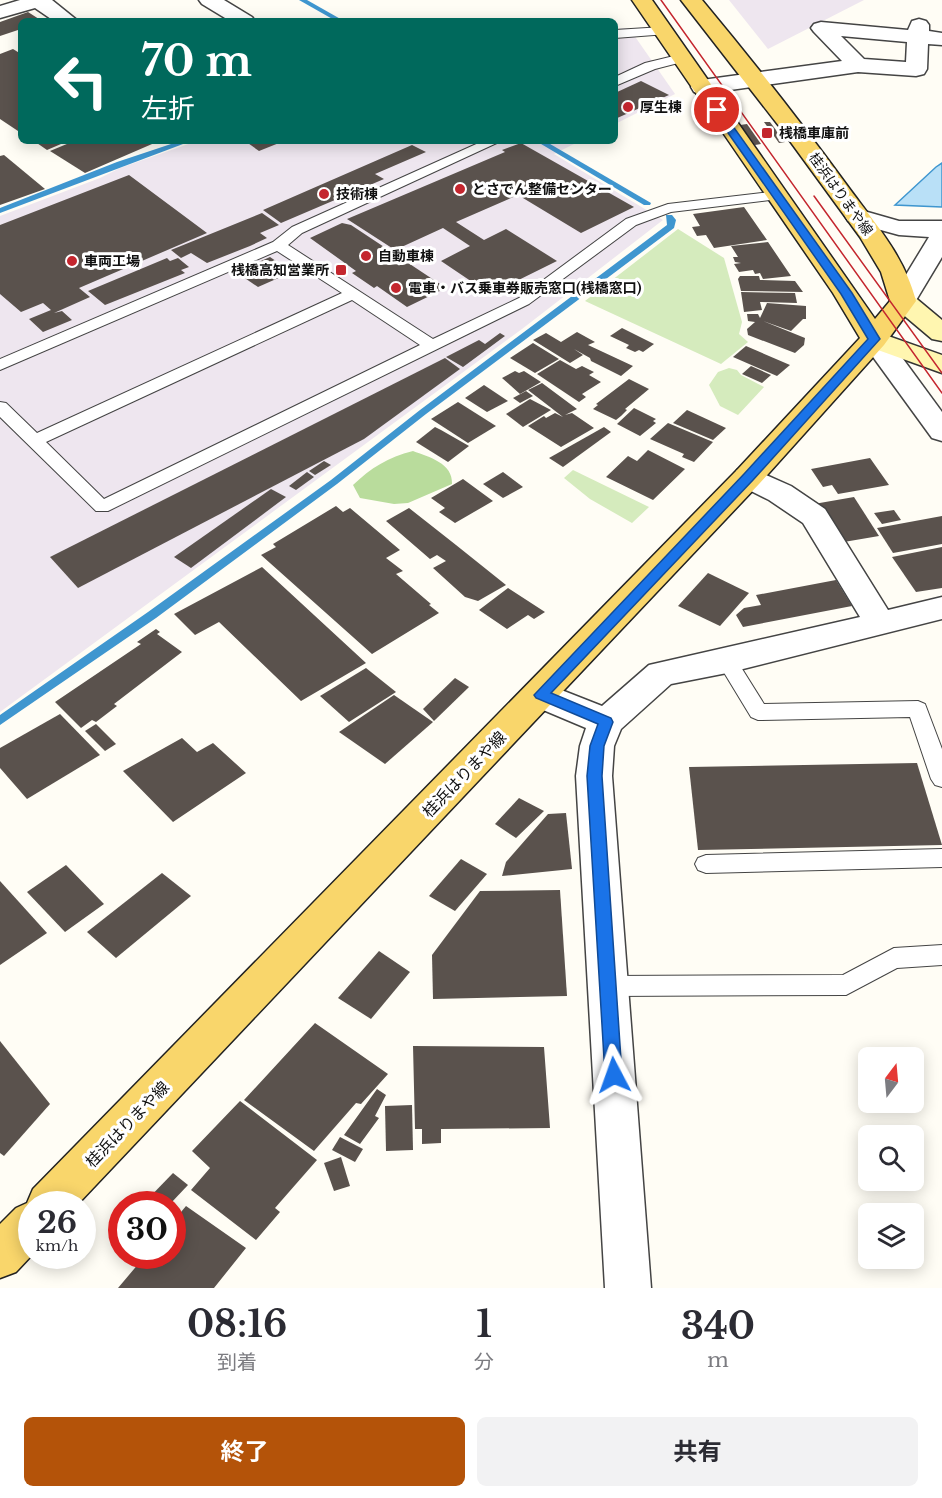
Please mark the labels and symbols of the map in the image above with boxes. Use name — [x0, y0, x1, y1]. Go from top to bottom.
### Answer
pin — [691, 84, 742, 135]
place label: 厚生棟 — [640, 98, 682, 116]
marker: 厚生棟 — [621, 100, 635, 114]
place label: 桟橋車庫前 — [779, 124, 849, 142]
marker: 桟橋車庫前 — [760, 126, 774, 140]
street label: 桂浜はりまや線 — [805, 149, 877, 239]
place label: とさでん整備センター — [472, 180, 612, 198]
marker: とさでん整備センター — [453, 182, 467, 196]
place label: 技術棟 — [336, 185, 378, 203]
marker: 技術棟 — [317, 187, 331, 201]
place label: 自動車棟 — [378, 247, 434, 265]
marker: 自動車棟 — [359, 249, 373, 263]
place label: 車両工場 — [84, 252, 140, 270]
marker: 車両工場 — [65, 254, 79, 268]
place label: 桟橋高知営業所 — [231, 261, 329, 279]
marker: 桟橋高知営業所 — [334, 263, 348, 277]
place label: 電車・バス乗車券販売窓口(桟橋窓口) — [408, 279, 642, 297]
marker: 電車・バス乗車券販売窓口(桟橋窓口) — [389, 281, 403, 295]
street label: 桂浜はりまや線 — [418, 727, 510, 821]
position arrow — [582, 1043, 646, 1107]
north arrow — [858, 1047, 924, 1113]
street label: 桂浜はりまや線 — [81, 1077, 173, 1171]
speed limit sign: 30 — [108, 1191, 186, 1269]

